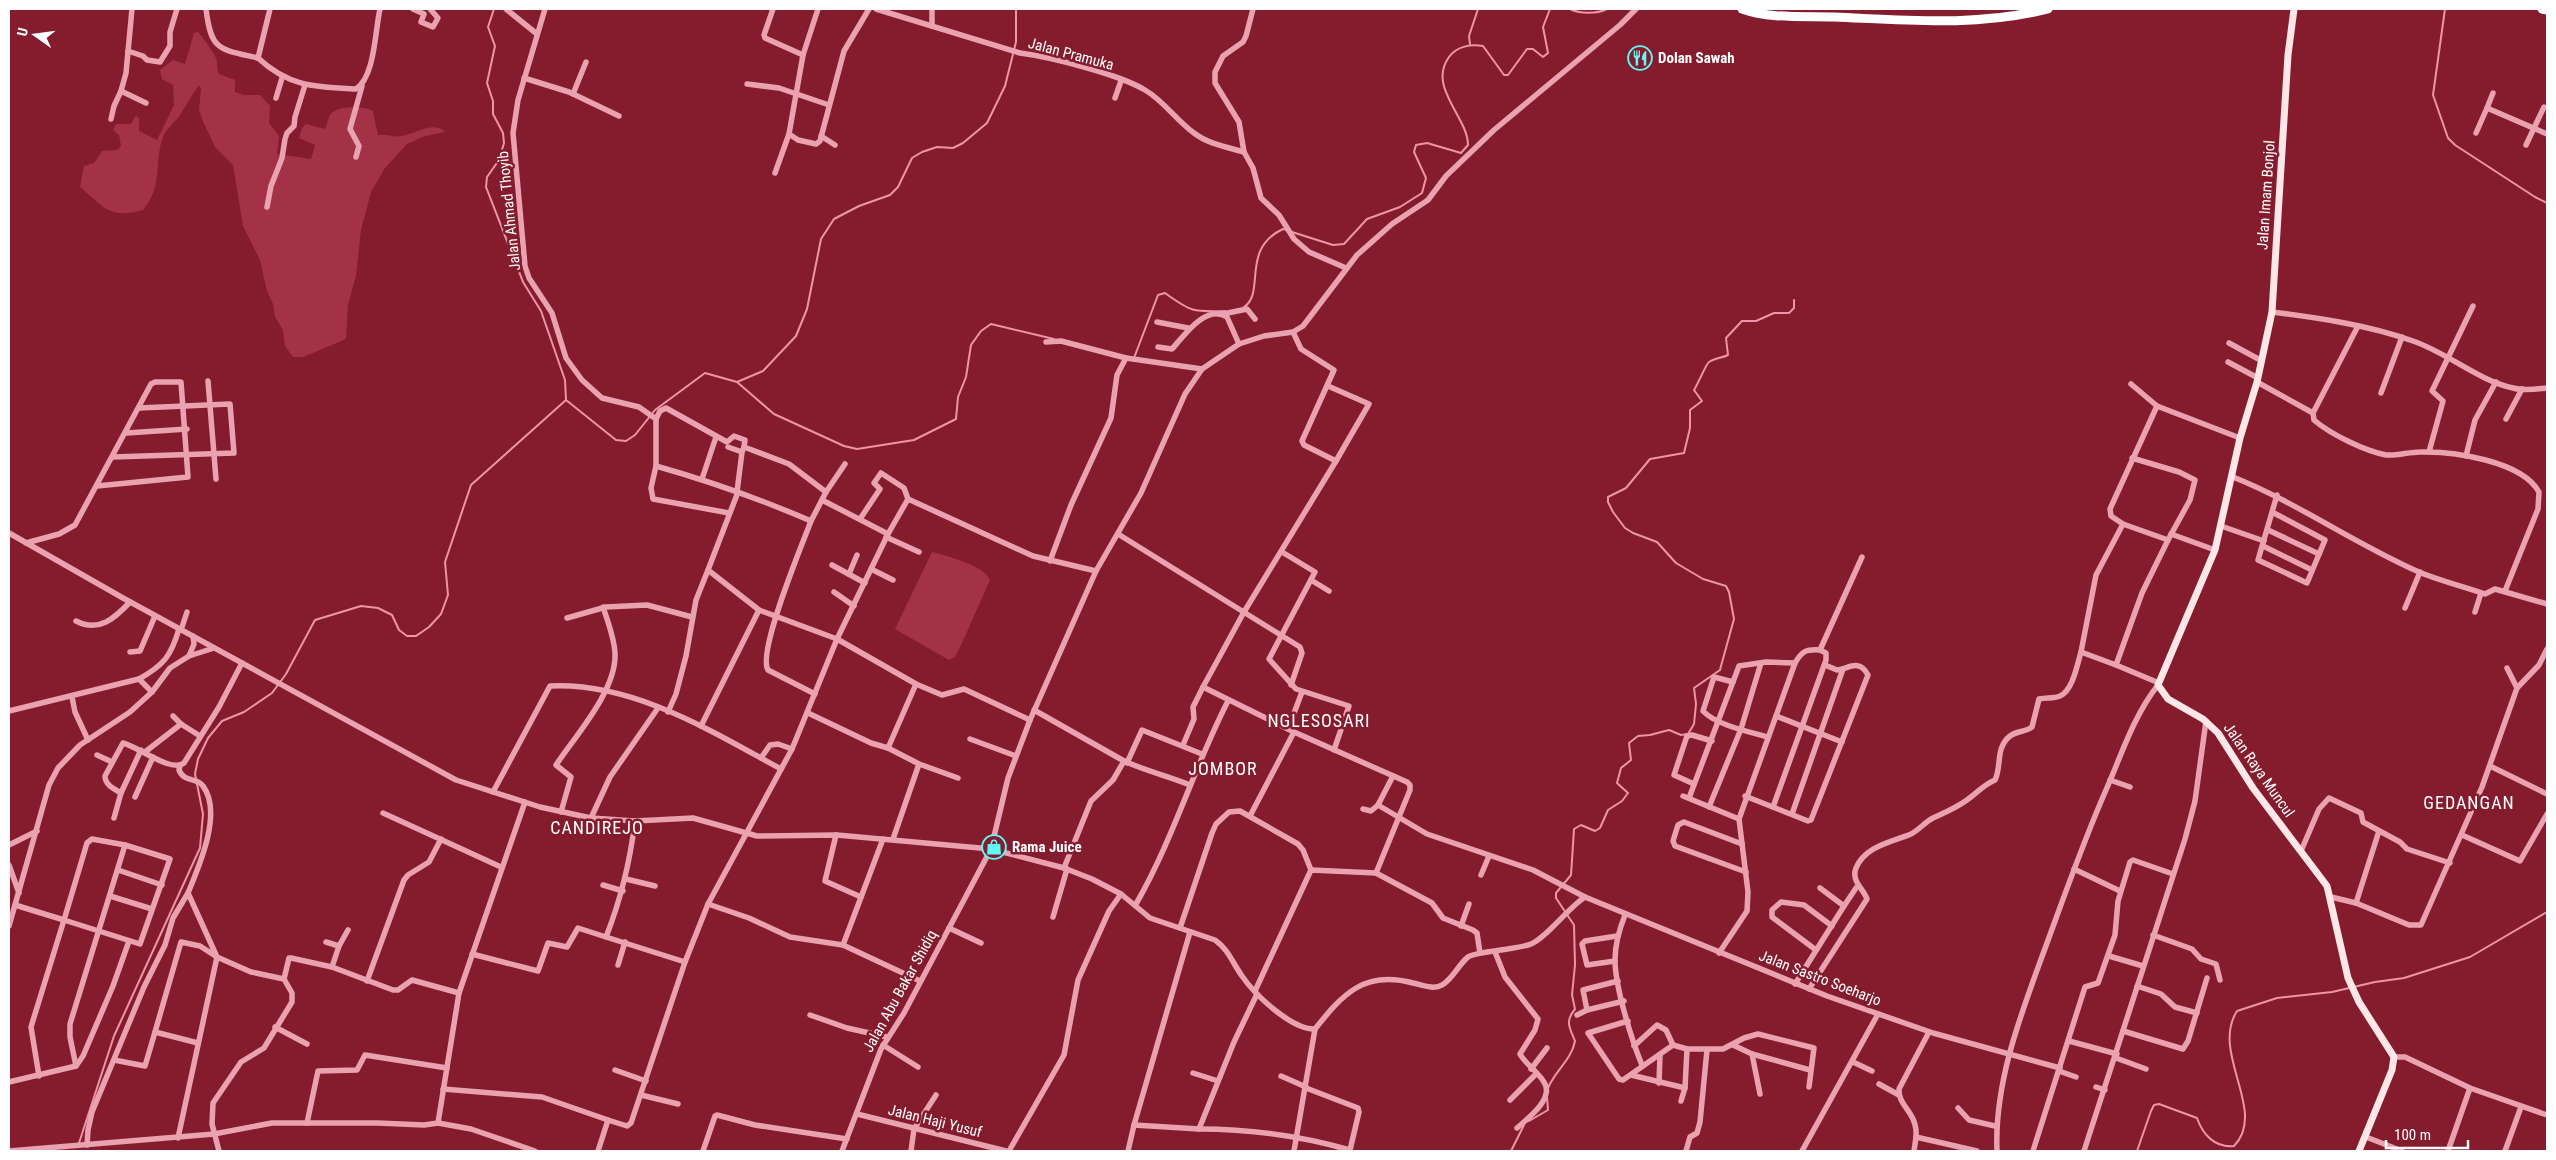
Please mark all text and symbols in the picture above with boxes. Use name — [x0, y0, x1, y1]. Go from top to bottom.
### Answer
north arrow — [10, 10, 60, 60]
text: U — [14, 26, 31, 38]
street label: Jalan Pramuka — [1026, 34, 1116, 74]
restaurant icon: Dolan Sawah — [1627, 45, 1653, 71]
place label: Dolan Sawah — [1658, 49, 1735, 67]
street label: Jalan Imam Bonjol — [2253, 139, 2279, 251]
street label: Jalan Ahmad Thoyib — [494, 150, 524, 272]
district label: NGLESOSARI — [1267, 710, 1371, 731]
street label: Jalan Raya Muncul — [2220, 719, 2298, 821]
district label: JOMBOR — [1188, 758, 1258, 779]
district label: GEDANGAN — [2423, 792, 2515, 813]
district label: CANDIREJO — [550, 817, 644, 838]
shop icon: Rama Juice — [981, 834, 1007, 860]
place label: Rama Juice — [1012, 838, 1082, 856]
street label: Jalan Abu Bakar Shidiq — [859, 927, 941, 1055]
street label: Jalan Sastro Soeharjo — [1756, 946, 1884, 1010]
street label: Jalan Haji Yusuf — [886, 1101, 984, 1141]
scale bar — [2386, 1118, 2468, 1150]
text: 100 m — [2394, 1126, 2431, 1144]

